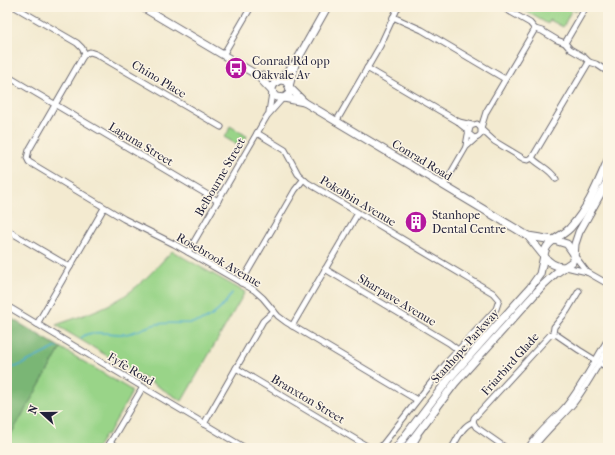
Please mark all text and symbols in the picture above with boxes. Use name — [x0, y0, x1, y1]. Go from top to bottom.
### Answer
place label: Conrad Rd opp Oakvale Av — [252, 54, 330, 82]
bus stop icon: Conrad Rd opp Oakvale Av — [223, 55, 249, 81]
street label: Chino Place — [129, 57, 189, 101]
street label: Laguna Street — [106, 119, 176, 169]
street label: Belbourne Street — [192, 135, 248, 219]
street label: Conrad Road — [389, 137, 455, 184]
street label: Pokolbin Avenue — [317, 173, 399, 229]
place label: Stanhope Dental Centre — [432, 208, 506, 236]
building icon: Stanhope Dental Centre — [403, 209, 429, 235]
street label: Rosebrook Avenue — [174, 230, 264, 290]
street label: Sharpave Avenue — [355, 271, 439, 329]
street label: Stanhope Parkway — [428, 305, 502, 386]
street label: Friarbird Glade — [478, 330, 542, 398]
street label: Fyfe Road — [105, 350, 157, 389]
street label: Branxton Street — [269, 372, 348, 427]
north arrow — [22, 393, 62, 433]
text: N — [26, 403, 41, 416]

